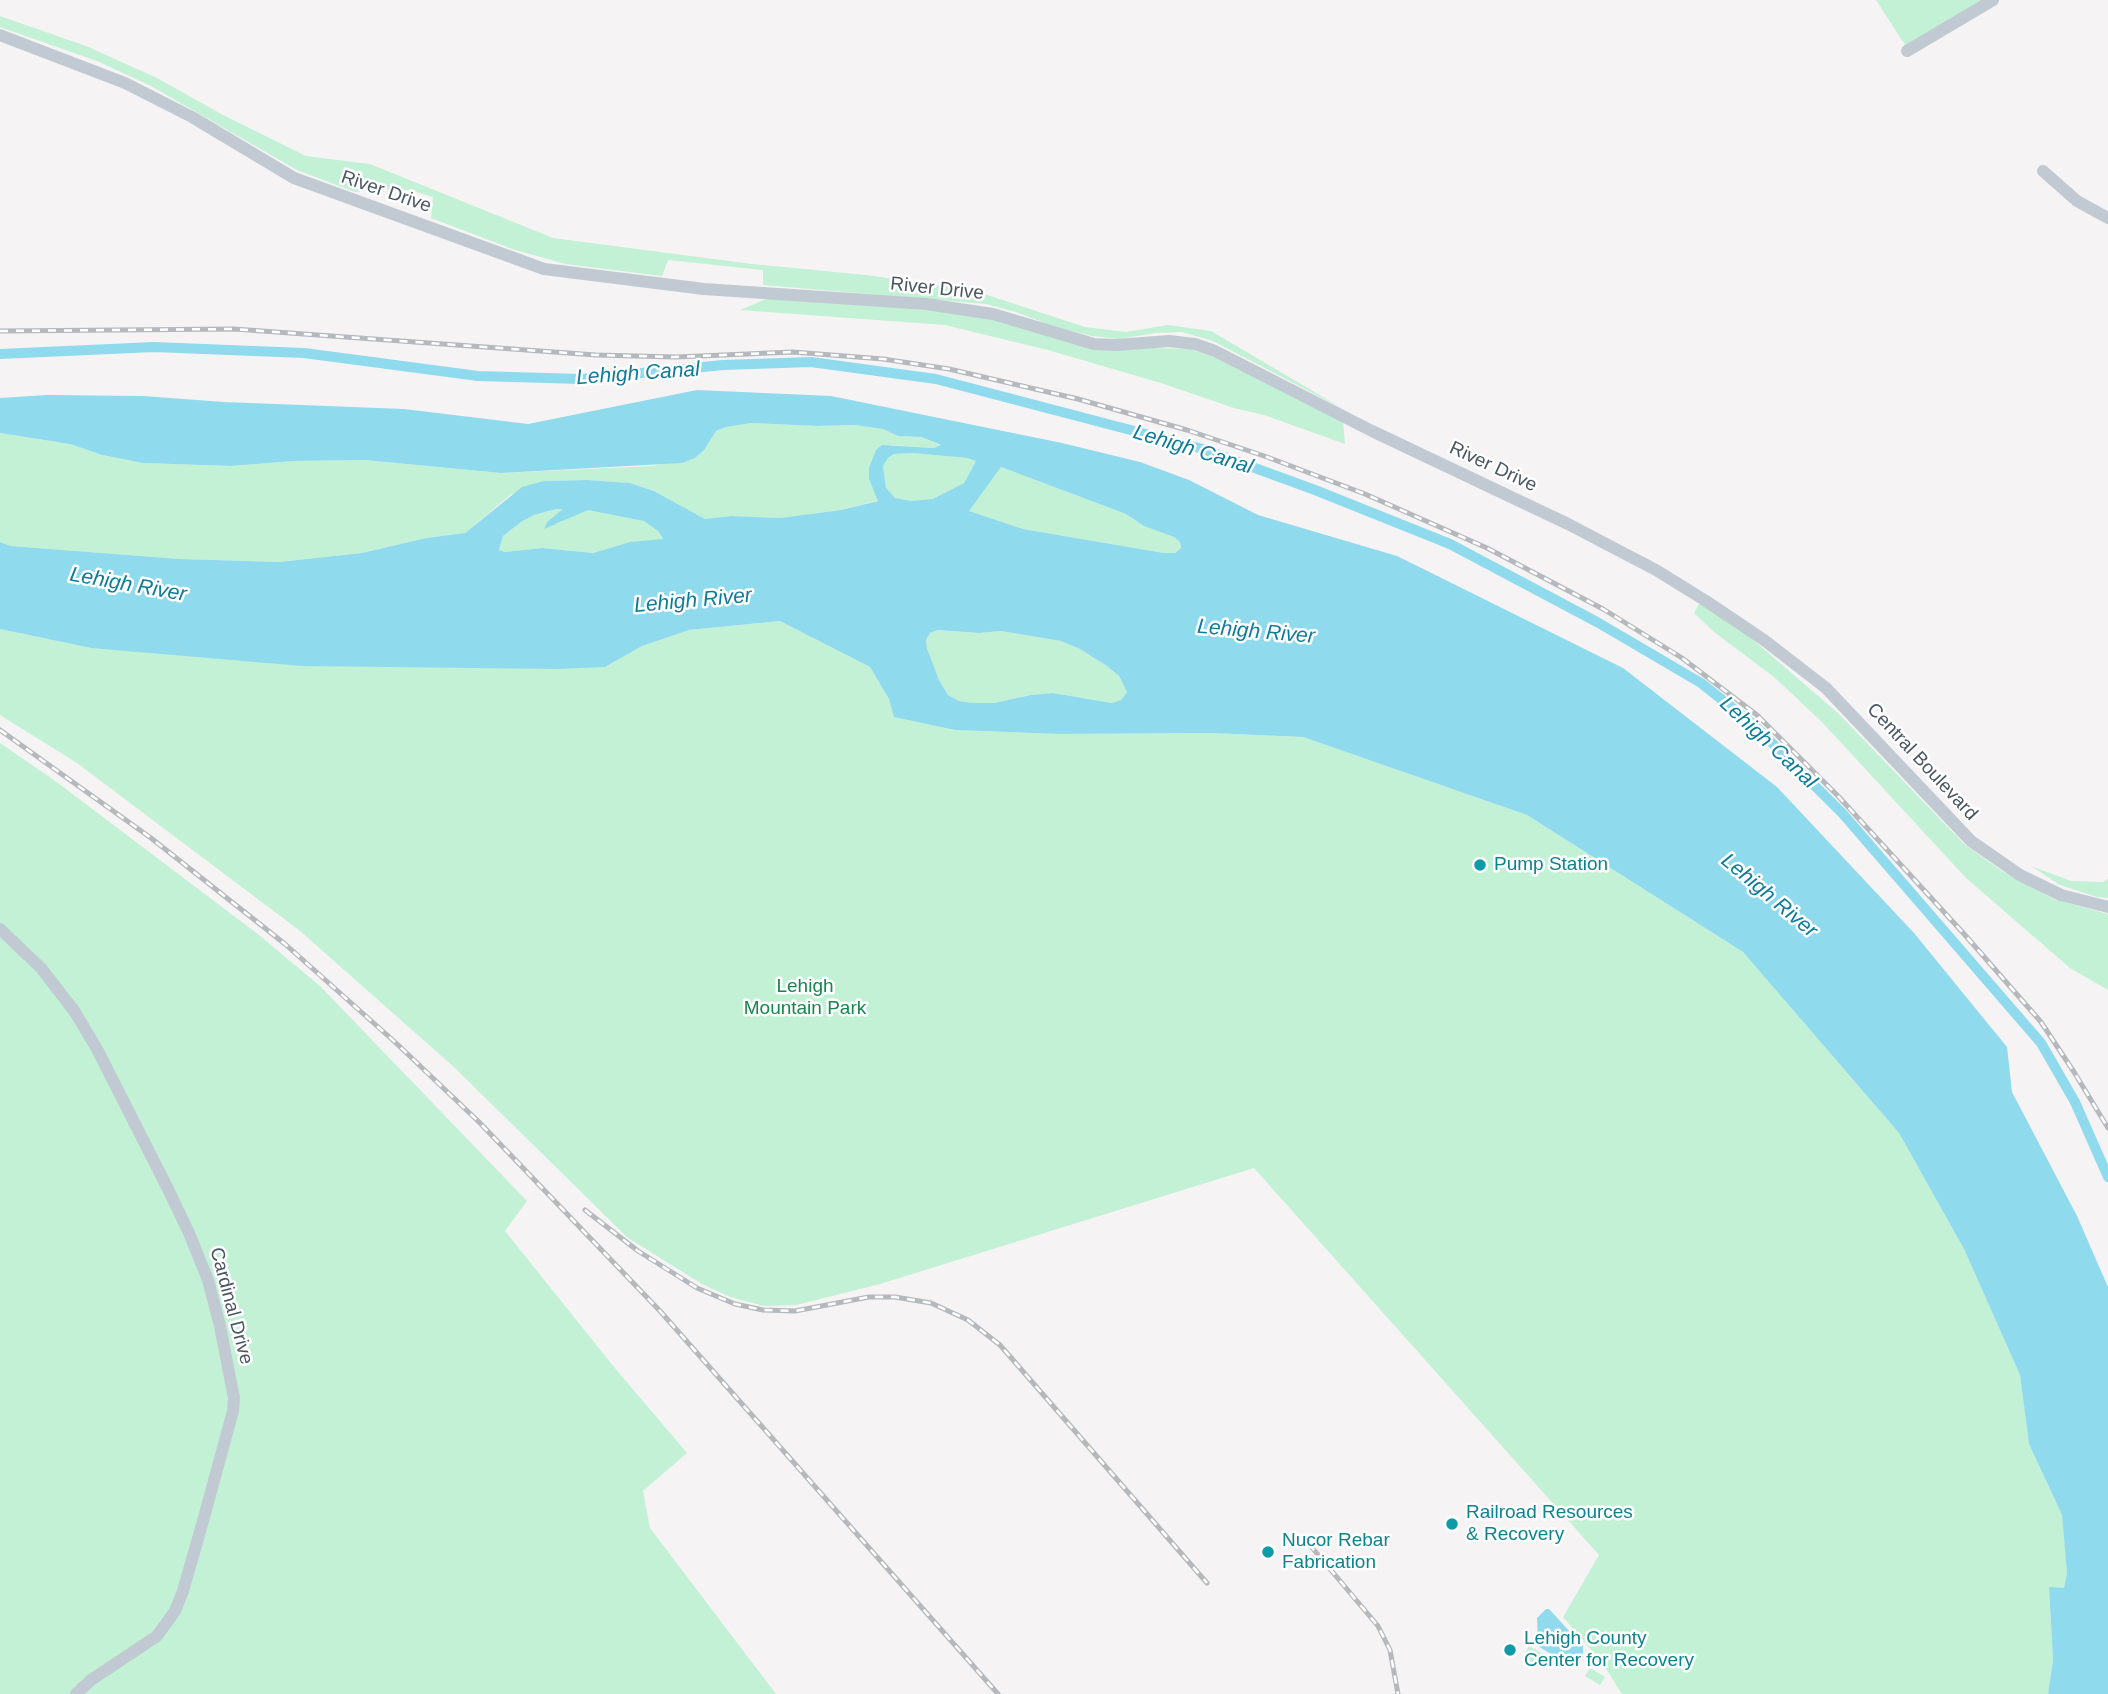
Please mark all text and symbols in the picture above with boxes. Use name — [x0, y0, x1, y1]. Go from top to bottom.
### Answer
street label: River Drive — [338, 166, 434, 218]
street label: River Drive — [889, 273, 985, 305]
water label: Lehigh Canal — [575, 357, 701, 391]
water label: Lehigh Canal — [1130, 420, 1256, 480]
street label: River Drive — [1446, 437, 1540, 497]
water label: Lehigh River — [68, 562, 188, 608]
water label: Lehigh River — [633, 583, 753, 619]
water label: Lehigh River — [1196, 614, 1316, 650]
water label: Lehigh Canal — [1714, 692, 1822, 794]
street label: Central Boulevard — [1862, 699, 1982, 825]
water label: Lehigh River — [1716, 848, 1822, 944]
place label: Pump Station — [1494, 854, 1608, 876]
marker: Pump Station — [1472, 857, 1488, 873]
park label: Lehigh Mountain Park — [744, 976, 866, 1020]
street label: Cardinal Drive — [204, 1245, 258, 1367]
place label: Railroad Resources & Recovery — [1466, 1502, 1633, 1546]
marker: Railroad Resources & Recovery — [1444, 1516, 1460, 1532]
place label: Nucor Rebar Fabrication — [1282, 1530, 1390, 1574]
marker: Nucor Rebar Fabrication — [1260, 1544, 1276, 1560]
place label: Lehigh County Center for Recovery — [1524, 1628, 1694, 1672]
marker: Lehigh County Center for Recovery — [1502, 1642, 1518, 1658]

